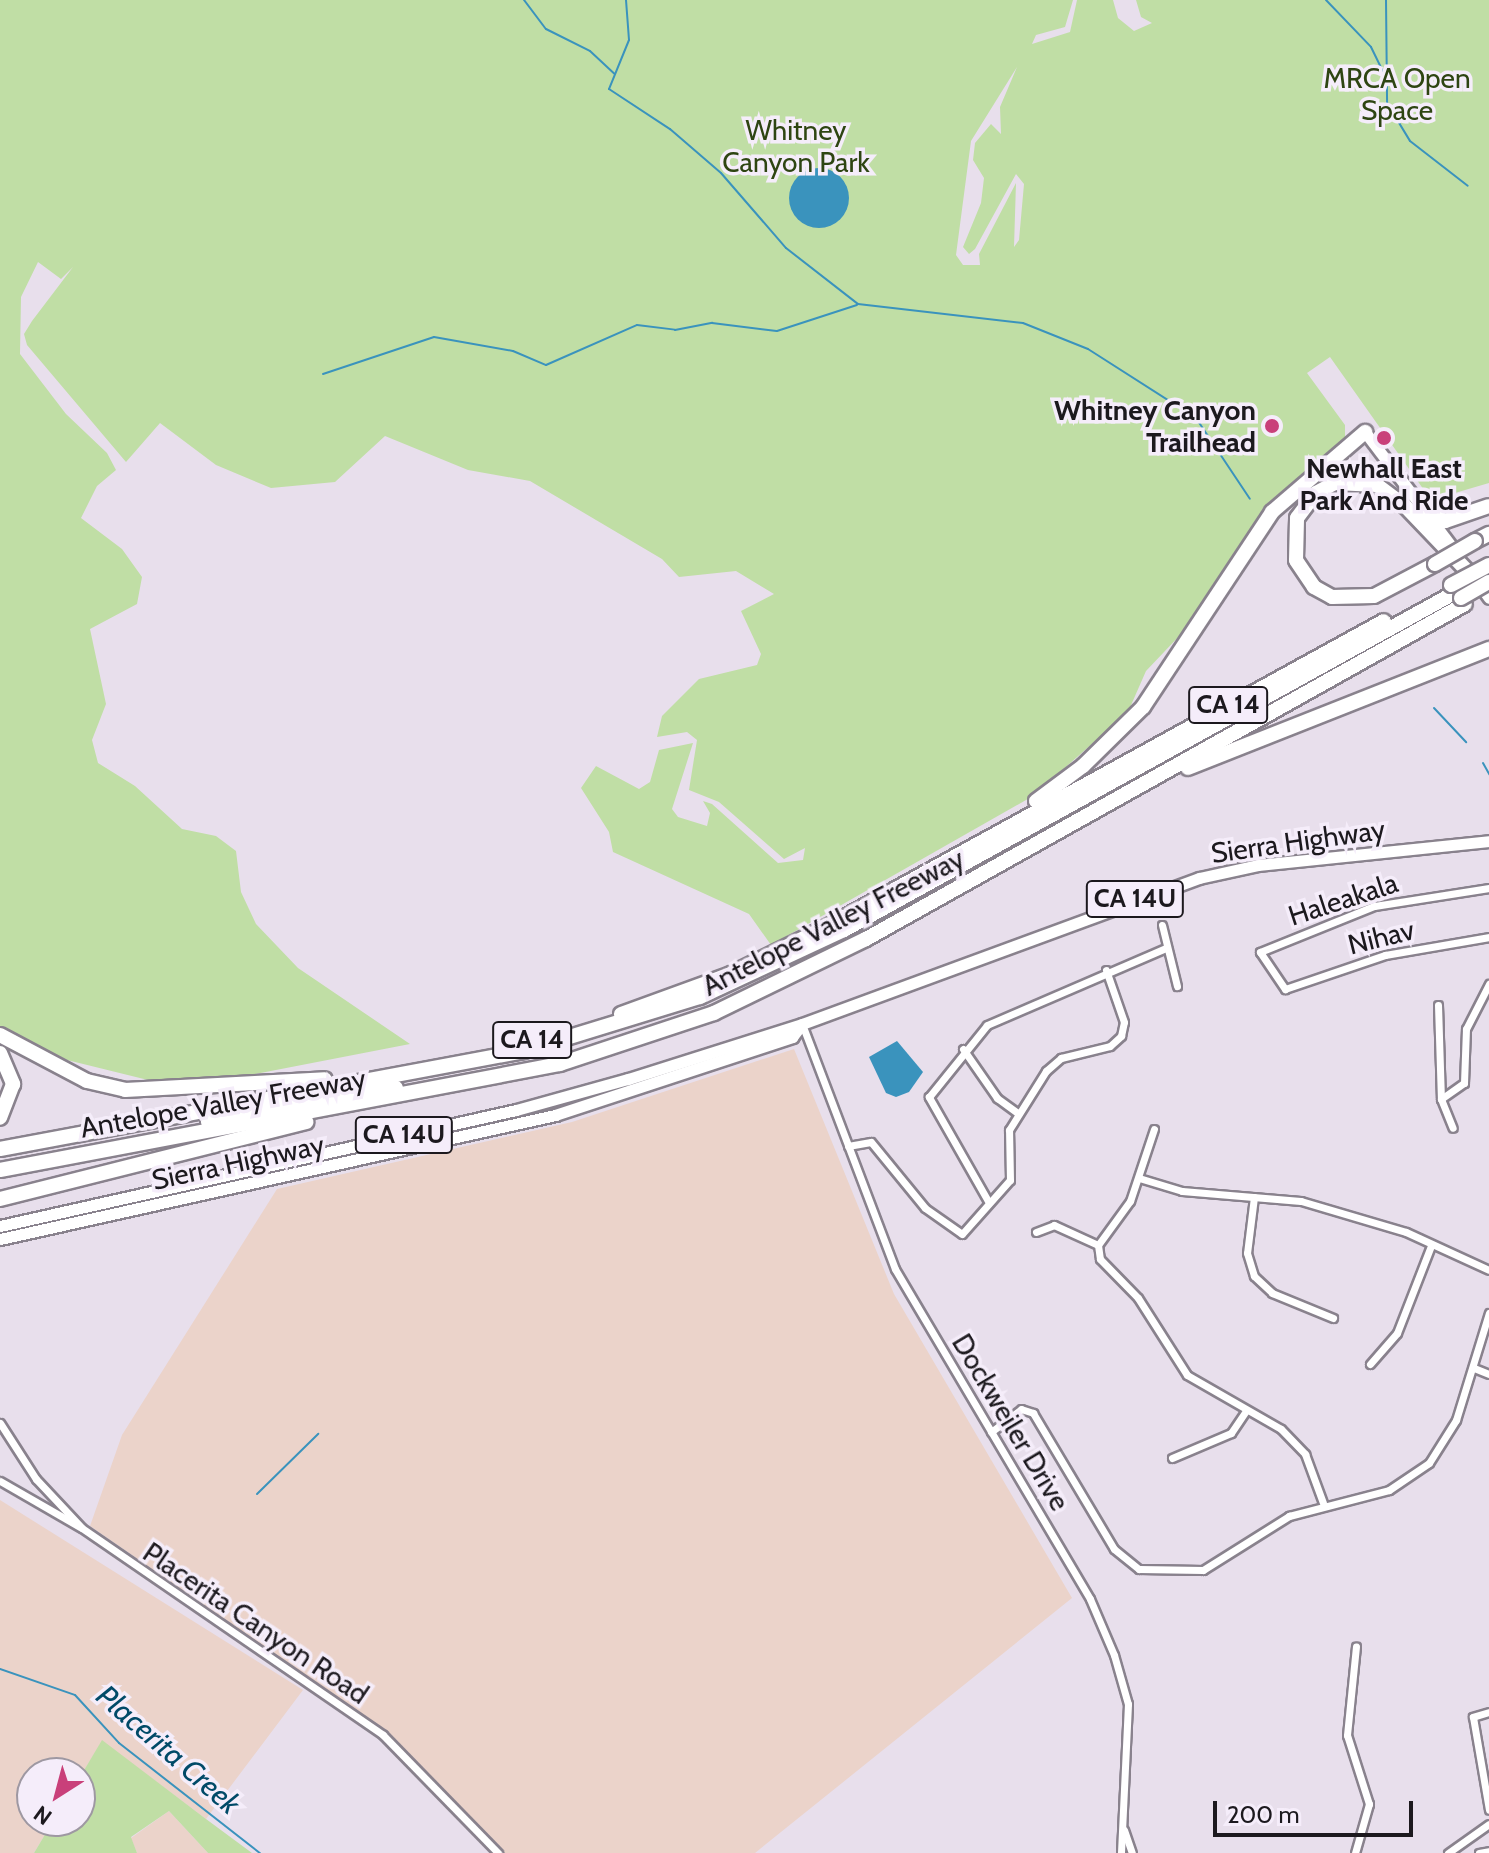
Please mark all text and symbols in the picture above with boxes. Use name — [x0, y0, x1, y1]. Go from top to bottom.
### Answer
park label: MRCA Open Space — [1323, 61, 1471, 127]
park label: Whitney Canyon Park — [722, 113, 870, 179]
place label: Whitney Canyon Trailhead — [1054, 393, 1256, 459]
marker: Whitney Canyon Trailhead — [1263, 417, 1281, 435]
marker: Newhall East Park And Ride — [1375, 429, 1393, 447]
place label: Newhall East Park And Ride — [1299, 451, 1469, 517]
road number: CA 14 — [1188, 683, 1268, 727]
street label: Sierra Highway — [1209, 812, 1387, 870]
street label: Antelope Valley Freeway — [696, 841, 970, 1003]
street label: Haleakala — [1284, 866, 1402, 932]
road number: CA 14U — [1085, 877, 1185, 921]
street label: Nihav — [1344, 913, 1418, 961]
road number: CA 14 — [492, 1018, 572, 1062]
street label: Antelope Valley Freeway — [78, 1061, 368, 1145]
road number: CA 14U — [354, 1113, 454, 1157]
street label: Sierra Highway — [149, 1127, 327, 1197]
street label: Dockweiler Drive — [945, 1328, 1077, 1516]
street label: Placerita Canyon Road — [137, 1535, 375, 1711]
water label: Placerita Creek — [89, 1678, 247, 1822]
north arrow — [16, 1757, 96, 1837]
scale bar — [1217, 1785, 1417, 1835]
text: N — [29, 1800, 57, 1831]
text: 200 m — [1227, 1800, 1300, 1829]

